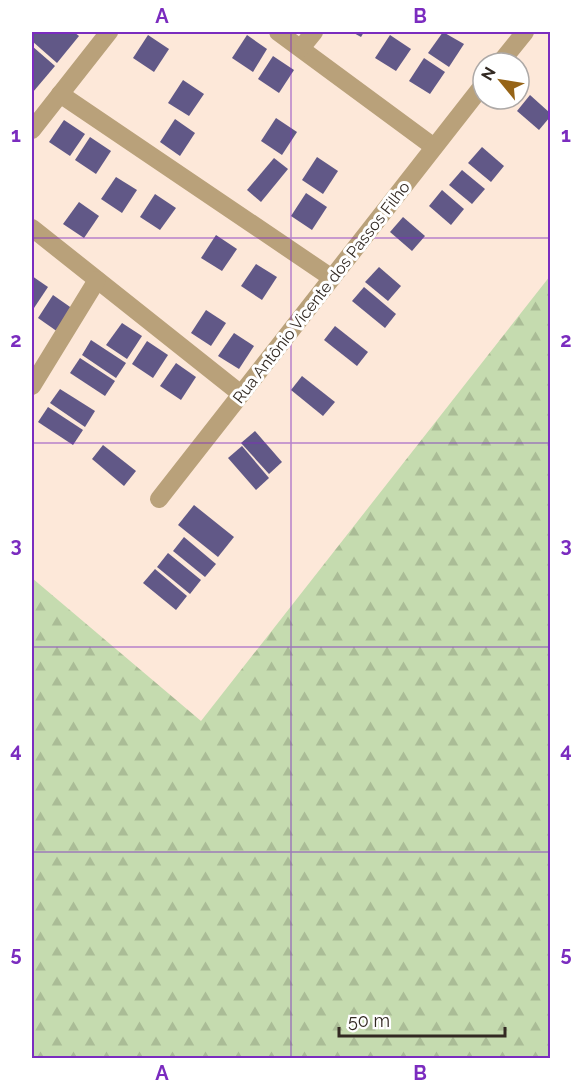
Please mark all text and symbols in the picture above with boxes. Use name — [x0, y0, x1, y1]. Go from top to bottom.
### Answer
text: A — [155, 4, 169, 28]
text: B — [413, 4, 427, 28]
north arrow — [471, 51, 531, 111]
text: N — [477, 64, 500, 84]
text: 1 — [11, 123, 21, 147]
text: 1 — [561, 123, 571, 147]
street label: Rua Antônio Vicente dos Passos Filho — [229, 178, 414, 407]
text: 2 — [10, 328, 22, 352]
text: 2 — [560, 328, 572, 352]
text: 3 — [10, 533, 22, 557]
text: 3 — [560, 533, 572, 557]
text: 4 — [10, 738, 22, 762]
text: 4 — [560, 738, 572, 762]
text: 5 — [10, 942, 22, 966]
text: 5 — [560, 942, 572, 966]
scale bar — [339, 1000, 506, 1038]
text: 50 m — [348, 1010, 390, 1031]
text: A — [155, 1061, 169, 1085]
text: B — [413, 1061, 427, 1085]

